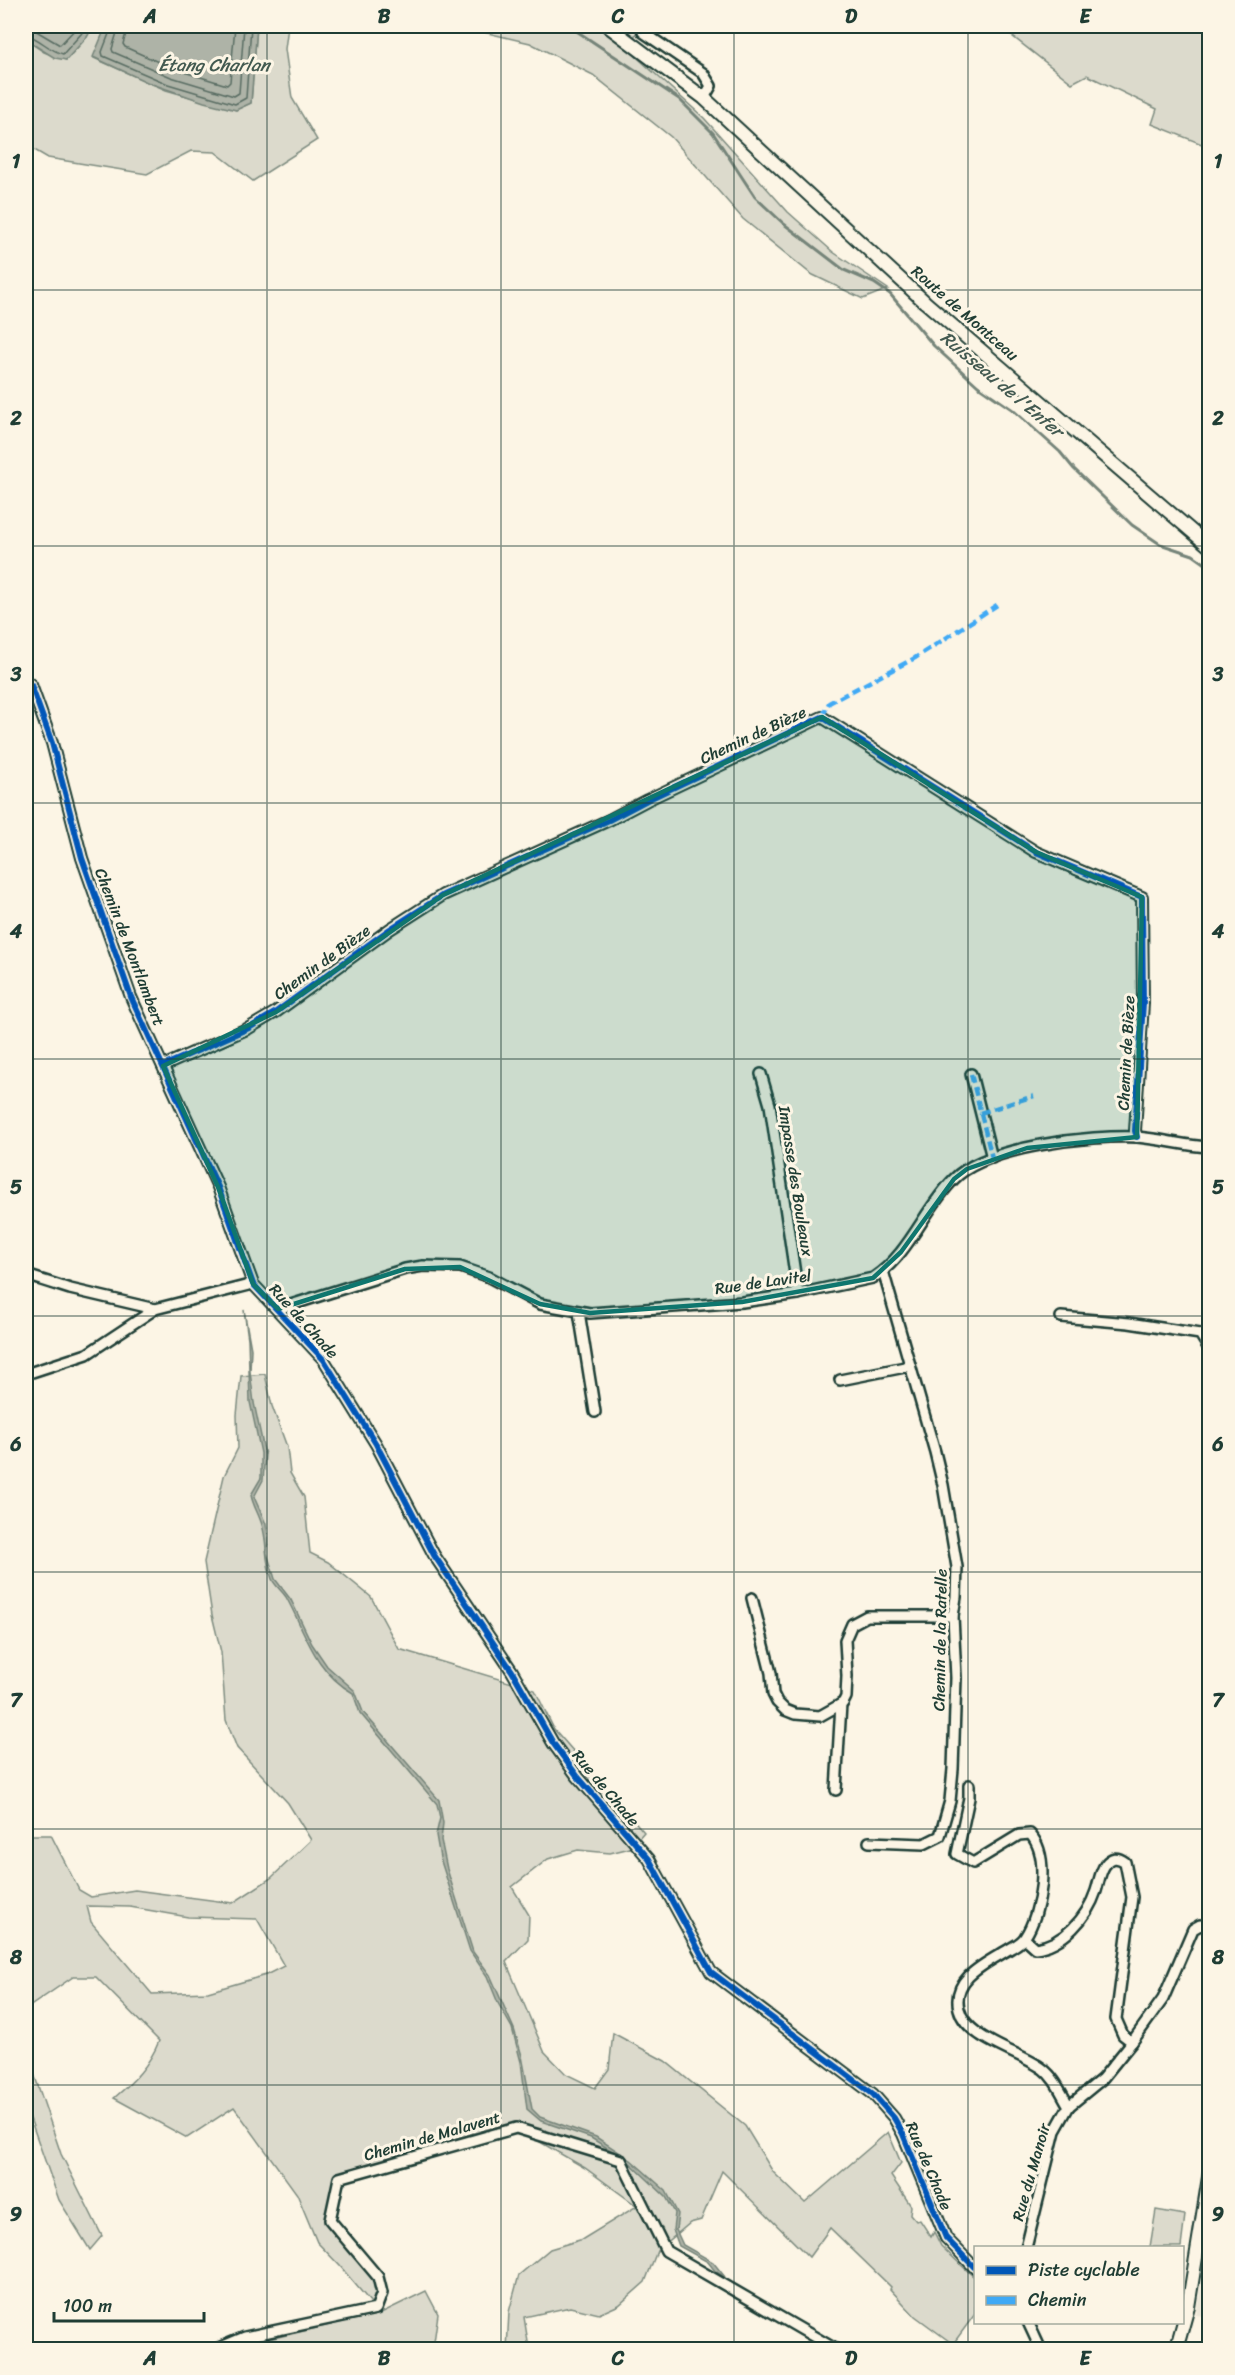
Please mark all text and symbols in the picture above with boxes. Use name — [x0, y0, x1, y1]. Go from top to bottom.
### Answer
text: A — [142, 0, 157, 34]
text: B — [378, 0, 391, 34]
text: C — [611, 0, 625, 34]
text: D — [845, 0, 858, 34]
text: E — [1079, 0, 1092, 34]
water label: Étang Charlan — [158, 49, 272, 81]
text: 1 — [12, 144, 21, 179]
text: 1 — [1214, 144, 1223, 179]
street label: Route de Montceau — [904, 258, 1026, 369]
water label: Ruisseau de l'Enfer — [933, 323, 1074, 448]
text: 2 — [9, 401, 22, 436]
text: 2 — [1211, 401, 1224, 436]
text: 3 — [10, 657, 22, 692]
text: 3 — [1212, 657, 1224, 692]
street label: Chemin de Bièze — [695, 698, 811, 772]
street label: Chemin de Montlambert — [86, 864, 174, 1030]
text: 4 — [9, 914, 23, 949]
text: 4 — [1211, 914, 1225, 949]
street label: Chemin de Bièze — [267, 916, 377, 1008]
street label: Chemin de Bièze — [1109, 995, 1143, 1111]
street label: Impasse des Bouleaux — [770, 1103, 822, 1259]
text: 5 — [10, 1170, 22, 1205]
text: 5 — [1212, 1170, 1224, 1205]
street label: Rue de Lavitel — [713, 1261, 813, 1303]
street label: Rue de Chade — [262, 1276, 346, 1366]
text: 6 — [9, 1427, 22, 1462]
text: 6 — [1211, 1427, 1224, 1462]
street label: Chemin de la Ratelle — [924, 1569, 956, 1711]
text: 7 — [10, 1683, 23, 1718]
text: 7 — [1212, 1683, 1225, 1718]
street label: Rue de Chade — [565, 1743, 647, 1833]
text: 8 — [9, 1940, 23, 1975]
text: 8 — [1211, 1940, 1225, 1975]
street label: Chemin de Malavent — [360, 2103, 504, 2169]
street label: Rue de Chade — [897, 2117, 961, 2215]
street label: Rue du Manoir — [1003, 2118, 1059, 2224]
text: 9 — [10, 2197, 22, 2232]
text: 9 — [1212, 2197, 1224, 2232]
legend — [974, 2246, 1184, 2324]
text: Piste cyclable — [1028, 2254, 1140, 2286]
text: Chemin — [1028, 2284, 1087, 2316]
scale bar — [54, 2285, 204, 2323]
text: 100 m — [63, 2290, 112, 2322]
text: A — [142, 2341, 157, 2375]
text: B — [378, 2341, 391, 2375]
text: C — [611, 2341, 625, 2375]
text: D — [845, 2341, 858, 2375]
text: E — [1079, 2341, 1092, 2375]

